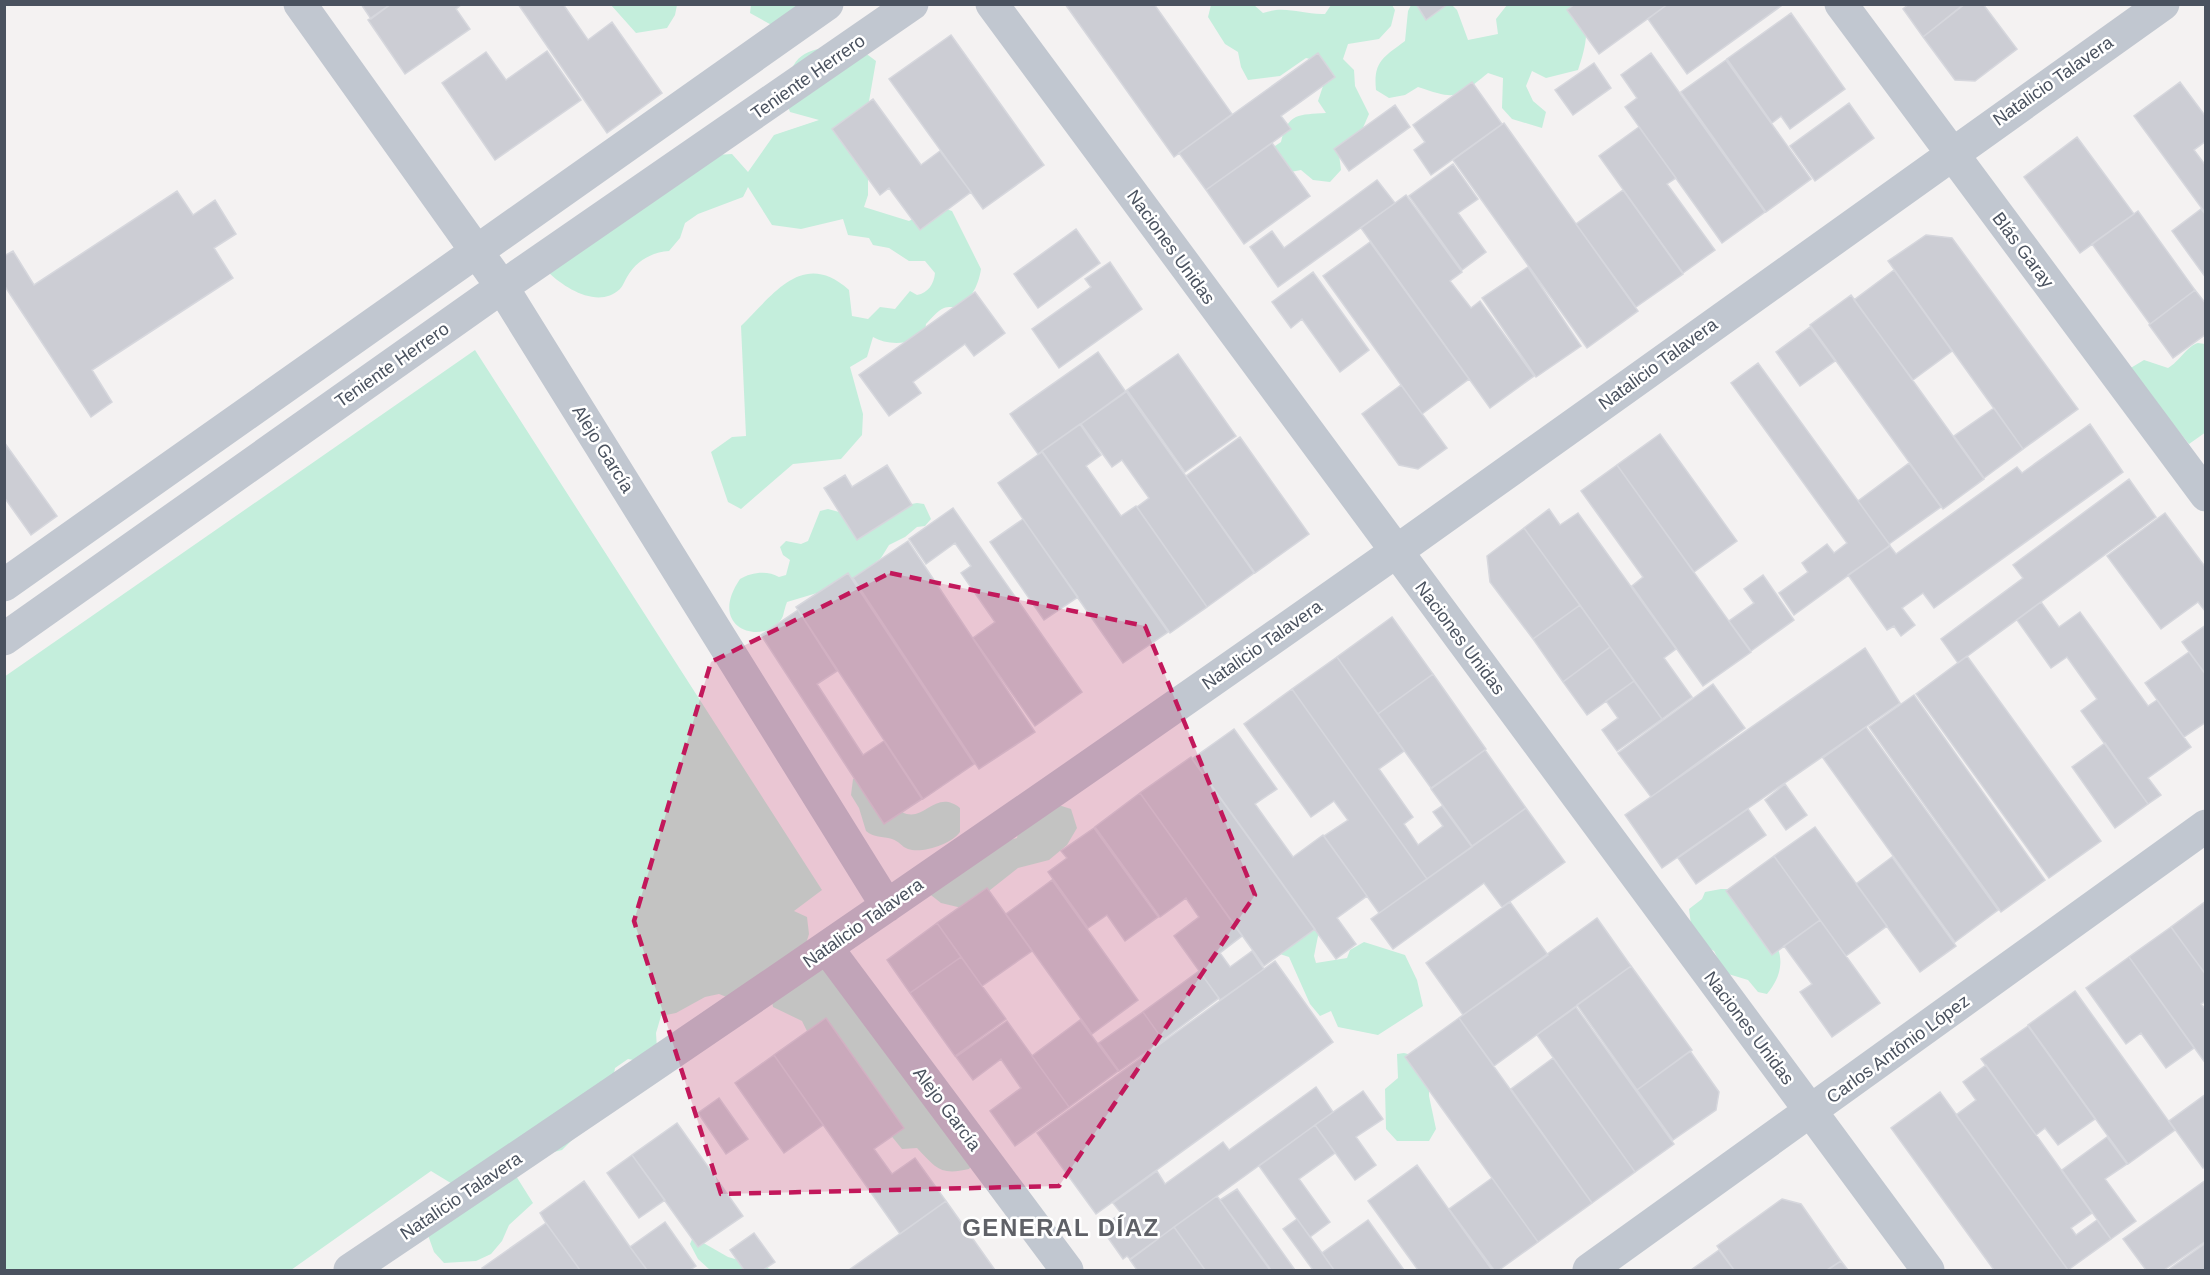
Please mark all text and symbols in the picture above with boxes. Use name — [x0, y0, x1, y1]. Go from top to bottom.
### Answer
street label: Teniente Herrero — [747, 30, 869, 124]
street label: Natalicio Talavera — [1989, 32, 2118, 130]
street label: Naciones Unidas — [1123, 186, 1219, 308]
street label: Blás Garay — [1988, 208, 2058, 292]
street label: Natalicio Talavera — [1595, 314, 1722, 414]
street label: Teniente Herrero — [331, 318, 453, 412]
street label: Alejo García — [568, 402, 638, 497]
street label: Naciones Unidas — [1411, 578, 1509, 698]
street label: Natalicio Talavera — [1198, 596, 1327, 694]
street label: Natalicio Talavera — [799, 874, 928, 972]
street label: Naciones Unidas — [1700, 968, 1798, 1088]
street label: Carlos Antônio López — [1823, 991, 1973, 1107]
street label: Alejo García — [909, 1063, 985, 1155]
street label: Natalicio Talavera — [397, 1148, 526, 1244]
district label: GENERAL DÍAZ — [962, 1214, 1160, 1241]

